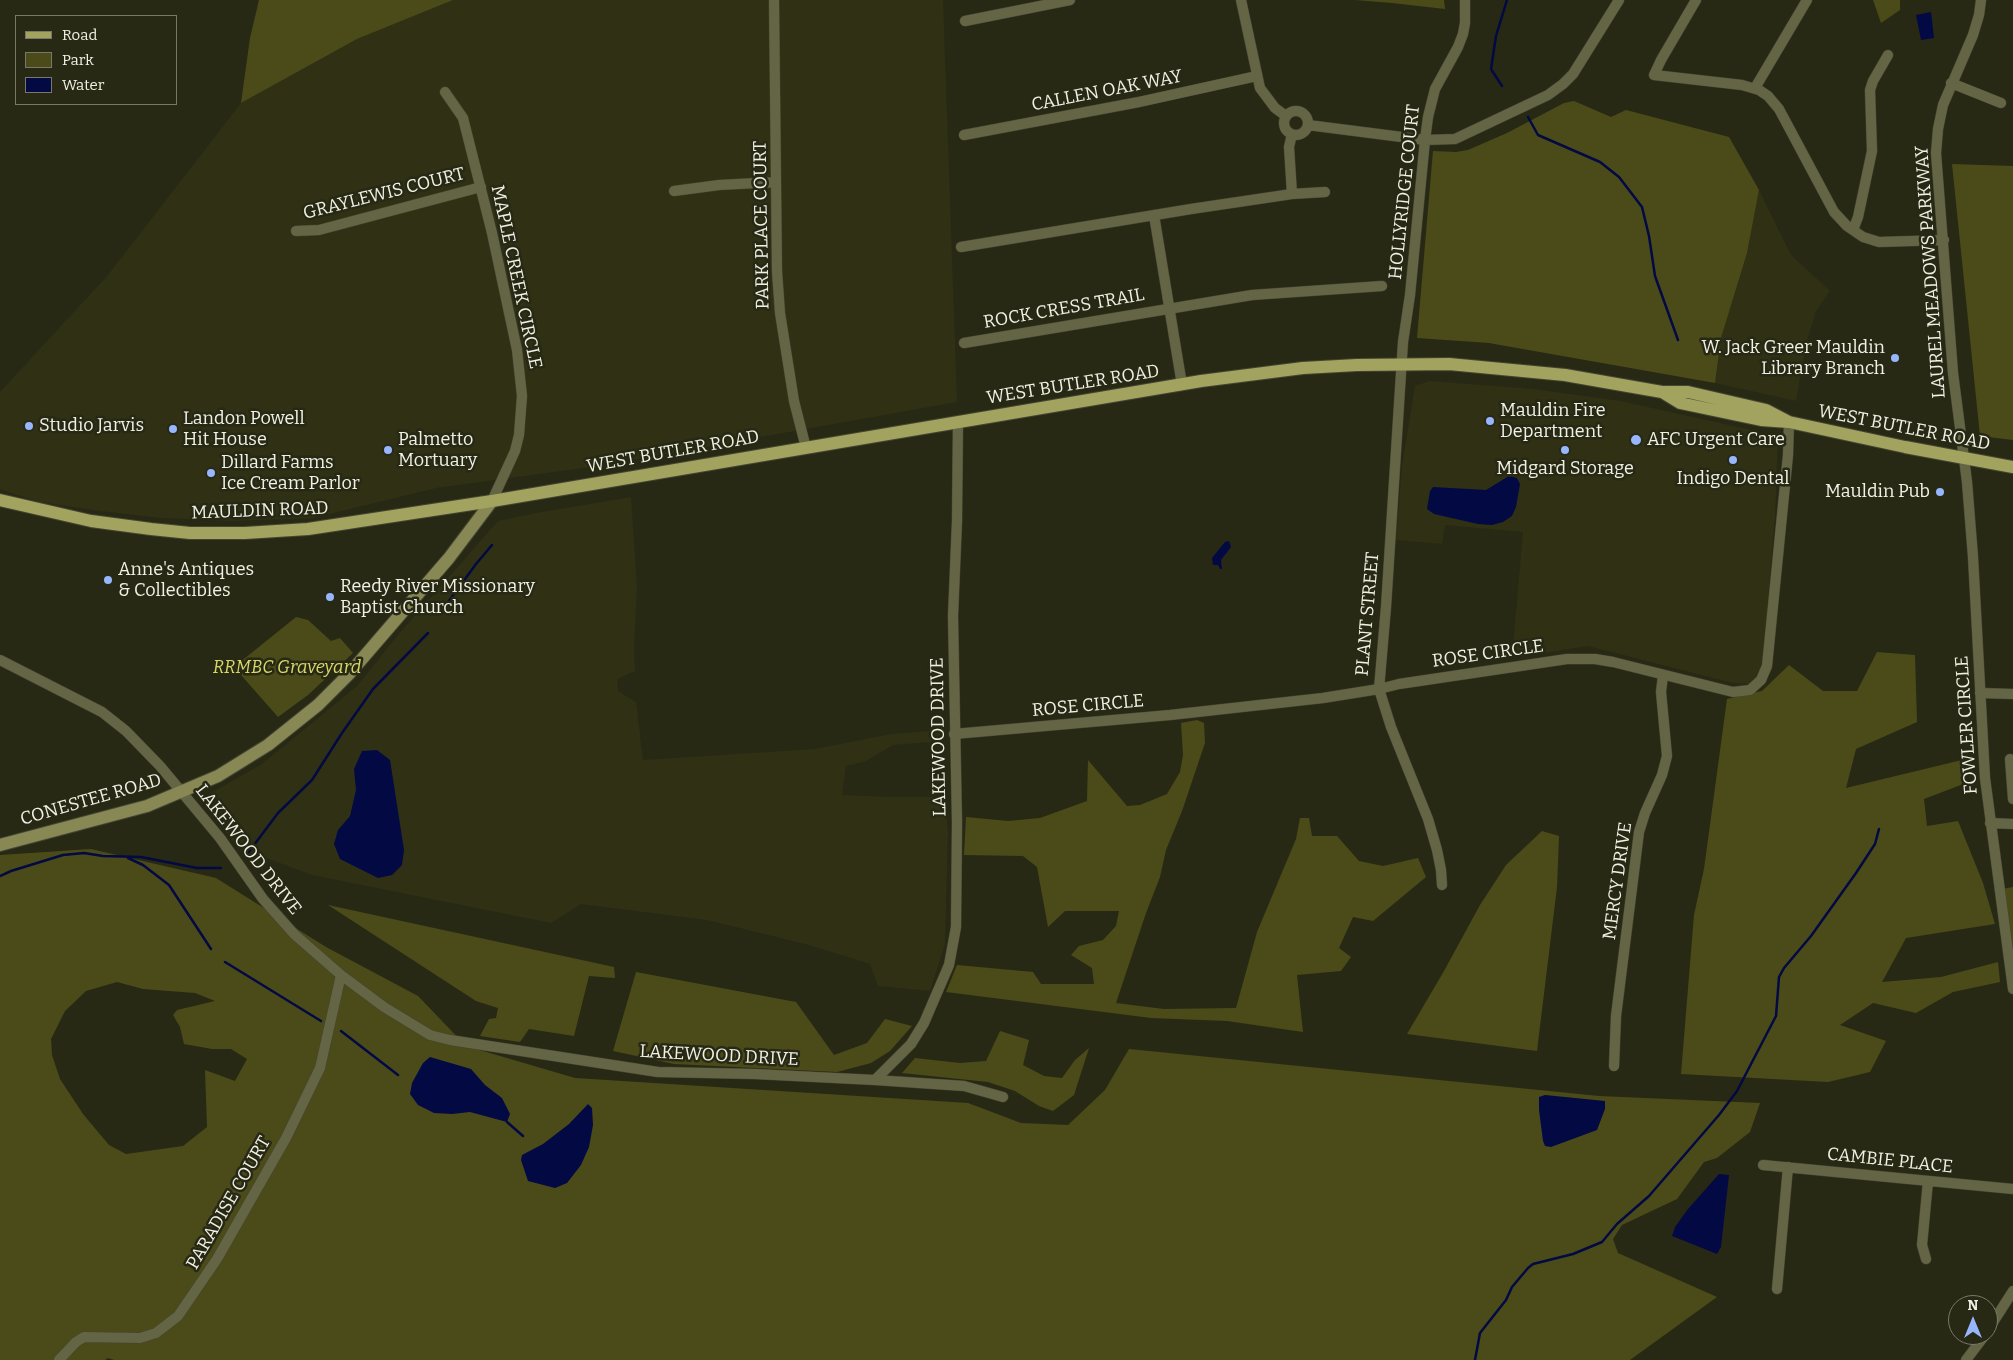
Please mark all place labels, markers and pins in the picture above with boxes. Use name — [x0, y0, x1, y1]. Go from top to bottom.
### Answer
place label: W. Jack Greer Mauldin Library Branch — [1701, 337, 1885, 379]
marker: W. Jack Greer Mauldin Library Branch — [1889, 352, 1901, 364]
place label: Mauldin Fire Department — [1500, 400, 1606, 442]
place label: Landon Powell Hit House — [183, 408, 305, 450]
place label: Studio Jarvis — [39, 415, 144, 437]
marker: Mauldin Fire Department — [1484, 415, 1496, 427]
marker: Studio Jarvis — [23, 420, 35, 432]
marker: Landon Powell Hit House — [167, 423, 179, 435]
place label: Palmetto Mortuary — [398, 429, 477, 472]
place label: AFC Urgent Care — [1647, 429, 1785, 451]
marker: AFC Urgent Care — [1629, 433, 1643, 447]
marker: Palmetto Mortuary — [382, 444, 394, 456]
marker: Midgard Storage — [1559, 444, 1571, 456]
place label: Dillard Farms Ice Cream Parlor — [221, 452, 360, 494]
marker: Indigo Dental — [1727, 454, 1739, 466]
place label: Midgard Storage — [1496, 458, 1634, 480]
marker: Dillard Farms Ice Cream Parlor — [205, 467, 217, 479]
place label: Indigo Dental — [1677, 468, 1789, 490]
place label: Mauldin Pub — [1825, 481, 1930, 503]
marker: Mauldin Pub — [1934, 486, 1946, 498]
place label: Anne's Antiques & Collectibles — [118, 559, 254, 602]
marker: Anne's Antiques & Collectibles — [102, 574, 114, 586]
place label: Reedy River Missionary Baptist Church — [340, 576, 535, 618]
marker: Reedy River Missionary Baptist Church — [324, 591, 336, 603]

